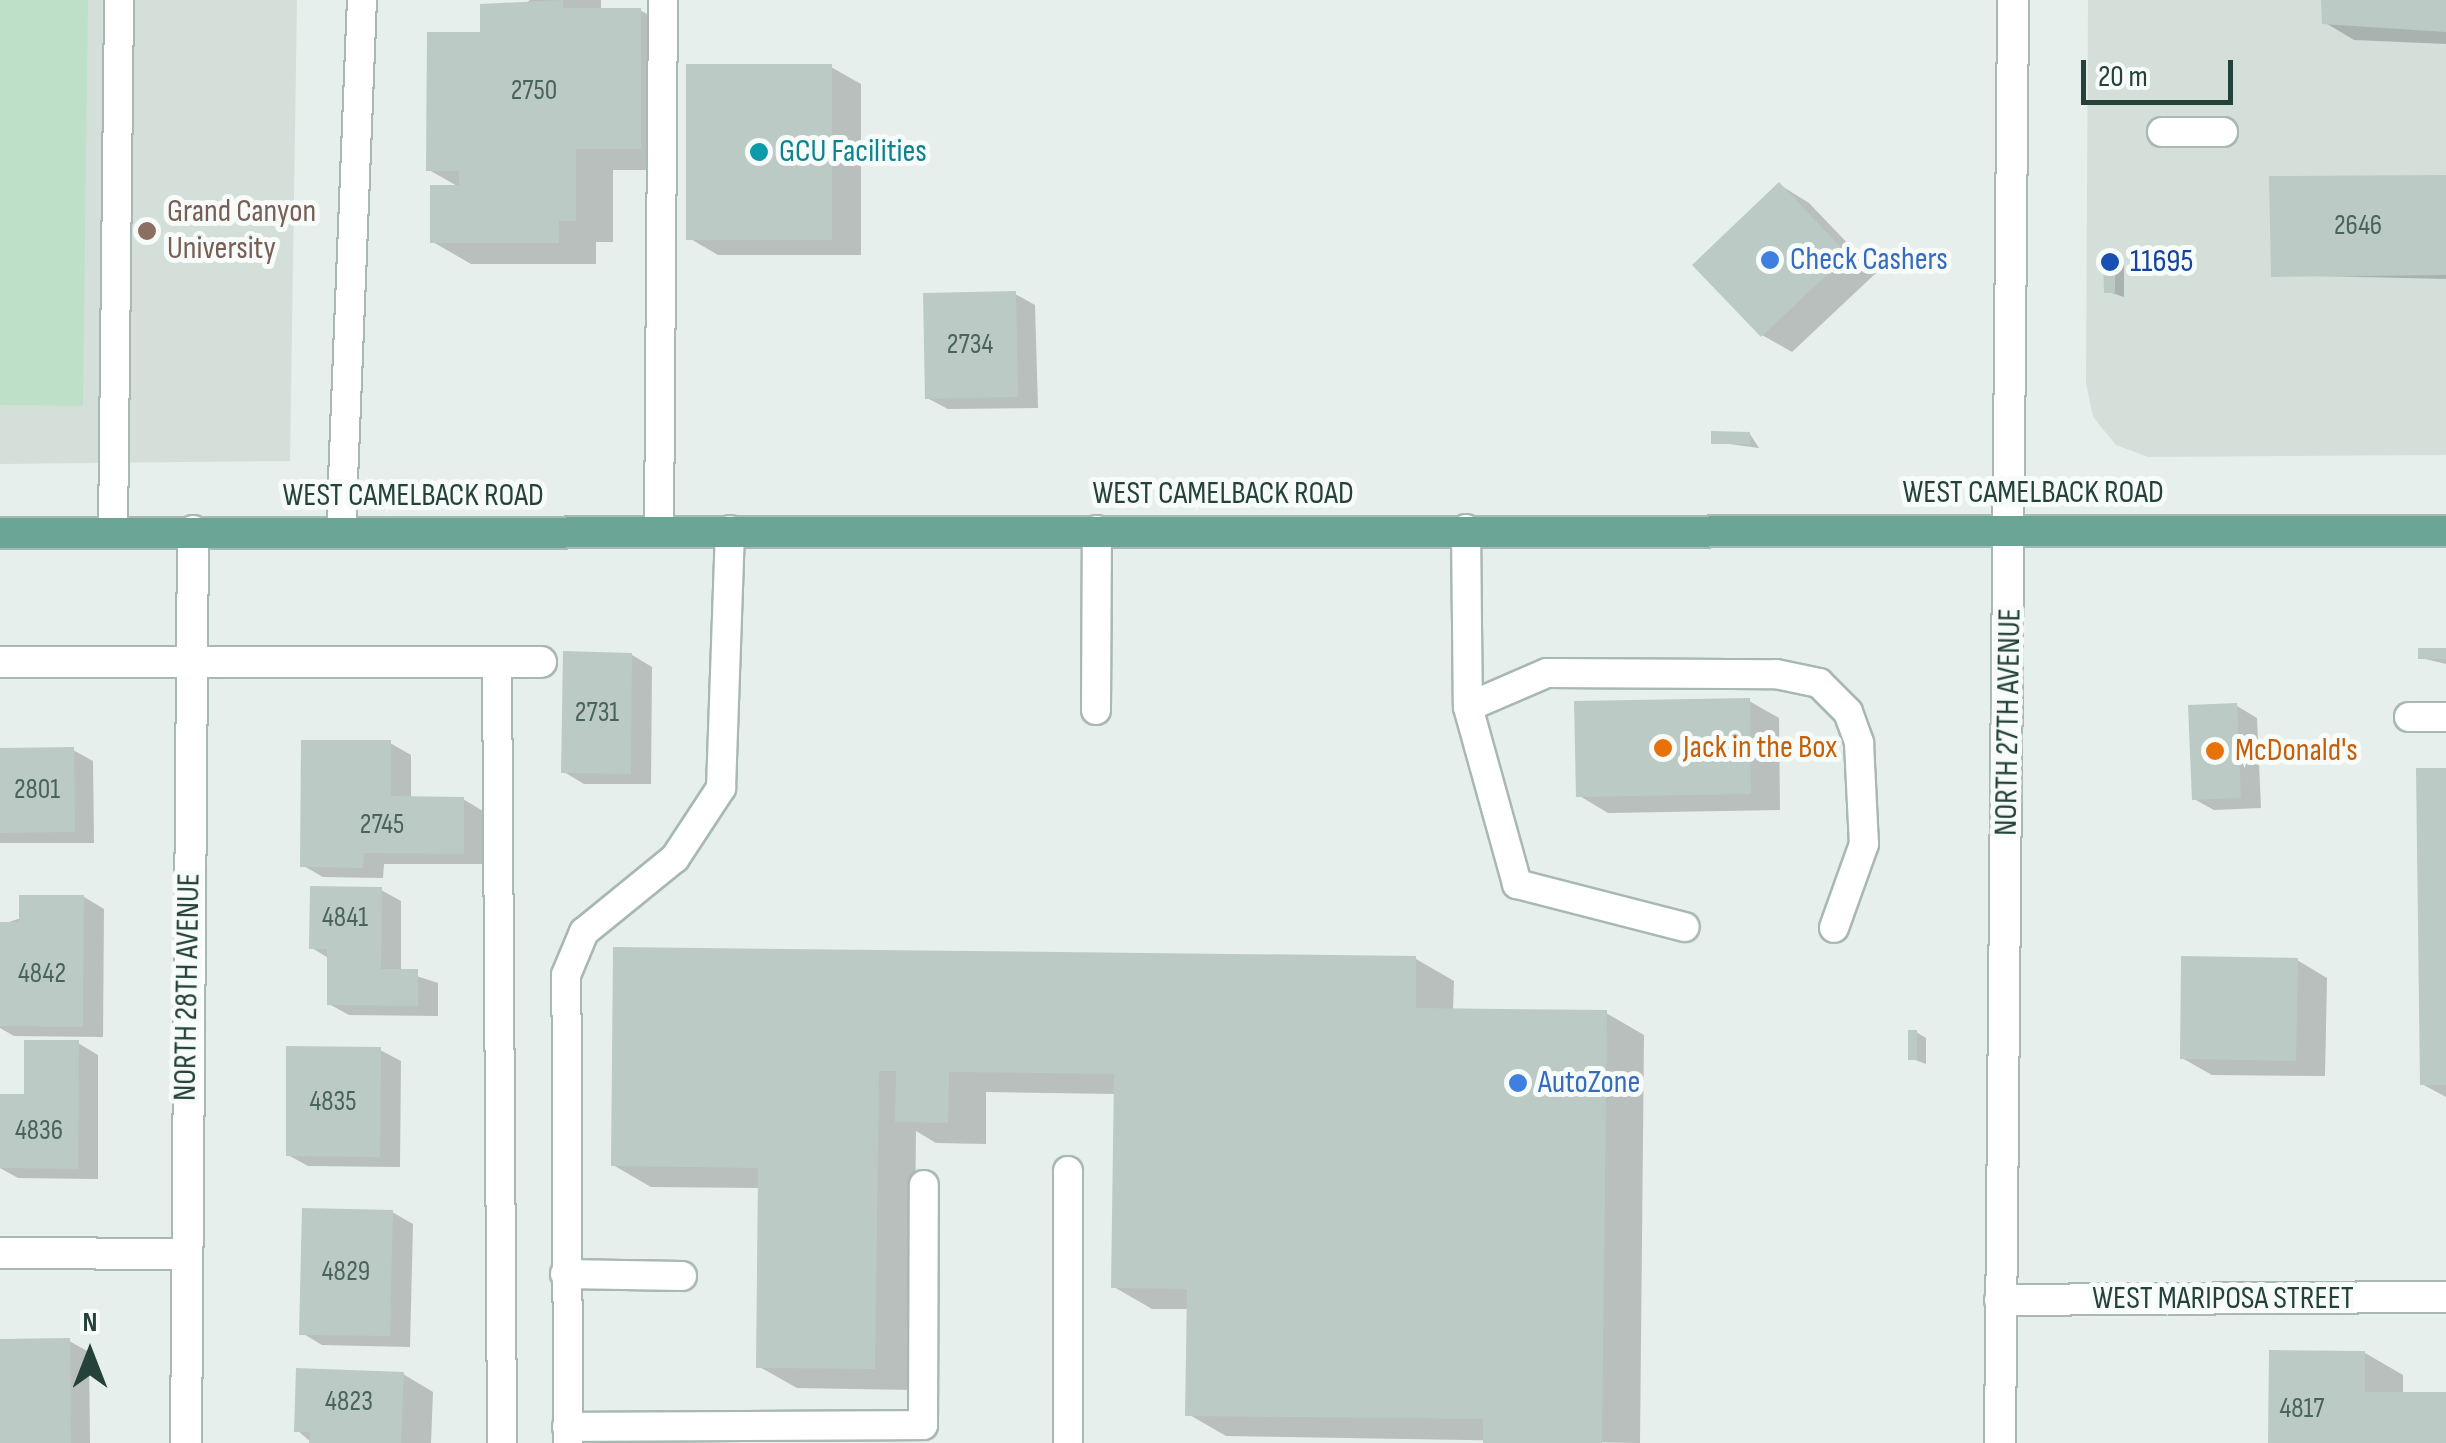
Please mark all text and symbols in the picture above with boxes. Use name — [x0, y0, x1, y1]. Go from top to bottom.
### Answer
scale bar — [2086, 40, 2238, 102]
text: 20 m — [2098, 59, 2148, 95]
house number: 2750 — [511, 74, 557, 108]
place label: GCU Facilities — [779, 133, 927, 171]
marker: GCU Facilities — [748, 141, 770, 163]
place label: Grand Canyon University — [167, 194, 316, 269]
house number: 2646 — [2334, 209, 2382, 243]
marker: Grand Canyon University — [136, 220, 158, 242]
place label: Check Cashers — [1790, 241, 1948, 279]
place label: 11695 — [2130, 243, 2193, 281]
marker: Check Cashers — [1759, 249, 1781, 271]
marker: 11695 — [2099, 251, 2121, 273]
house number: 2734 — [947, 328, 993, 362]
street label: WEST CAMELBACK ROAD — [1902, 474, 2164, 512]
street label: WEST CAMELBACK ROAD — [1092, 475, 1354, 513]
street label: WEST CAMELBACK ROAD — [282, 477, 544, 515]
street label: NORTH 27TH AVENUE — [1988, 608, 2030, 836]
house number: 2731 — [575, 696, 619, 730]
place label: Jack in the Box — [1683, 729, 1837, 767]
place label: McDonald's — [2235, 732, 2358, 770]
marker: Jack in the Box — [1652, 737, 1674, 759]
marker: McDonald's — [2204, 740, 2226, 762]
house number: 2801 — [14, 773, 60, 807]
house number: 2745 — [360, 808, 404, 842]
street label: NORTH 28TH AVENUE — [167, 873, 209, 1101]
house number: 4841 — [322, 901, 368, 935]
house number: 4842 — [18, 957, 66, 991]
place label: AutoZone — [1538, 1064, 1640, 1102]
marker: AutoZone — [1507, 1072, 1529, 1094]
house number: 4835 — [309, 1085, 357, 1119]
house number: 4836 — [15, 1114, 63, 1148]
house number: 4829 — [322, 1255, 370, 1289]
street label: WEST MARIPOSA STREET — [2092, 1280, 2354, 1318]
north arrow — [40, 1303, 140, 1403]
text: N — [83, 1306, 97, 1339]
house number: 4823 — [325, 1385, 373, 1419]
house number: 4817 — [2280, 1392, 2324, 1426]

